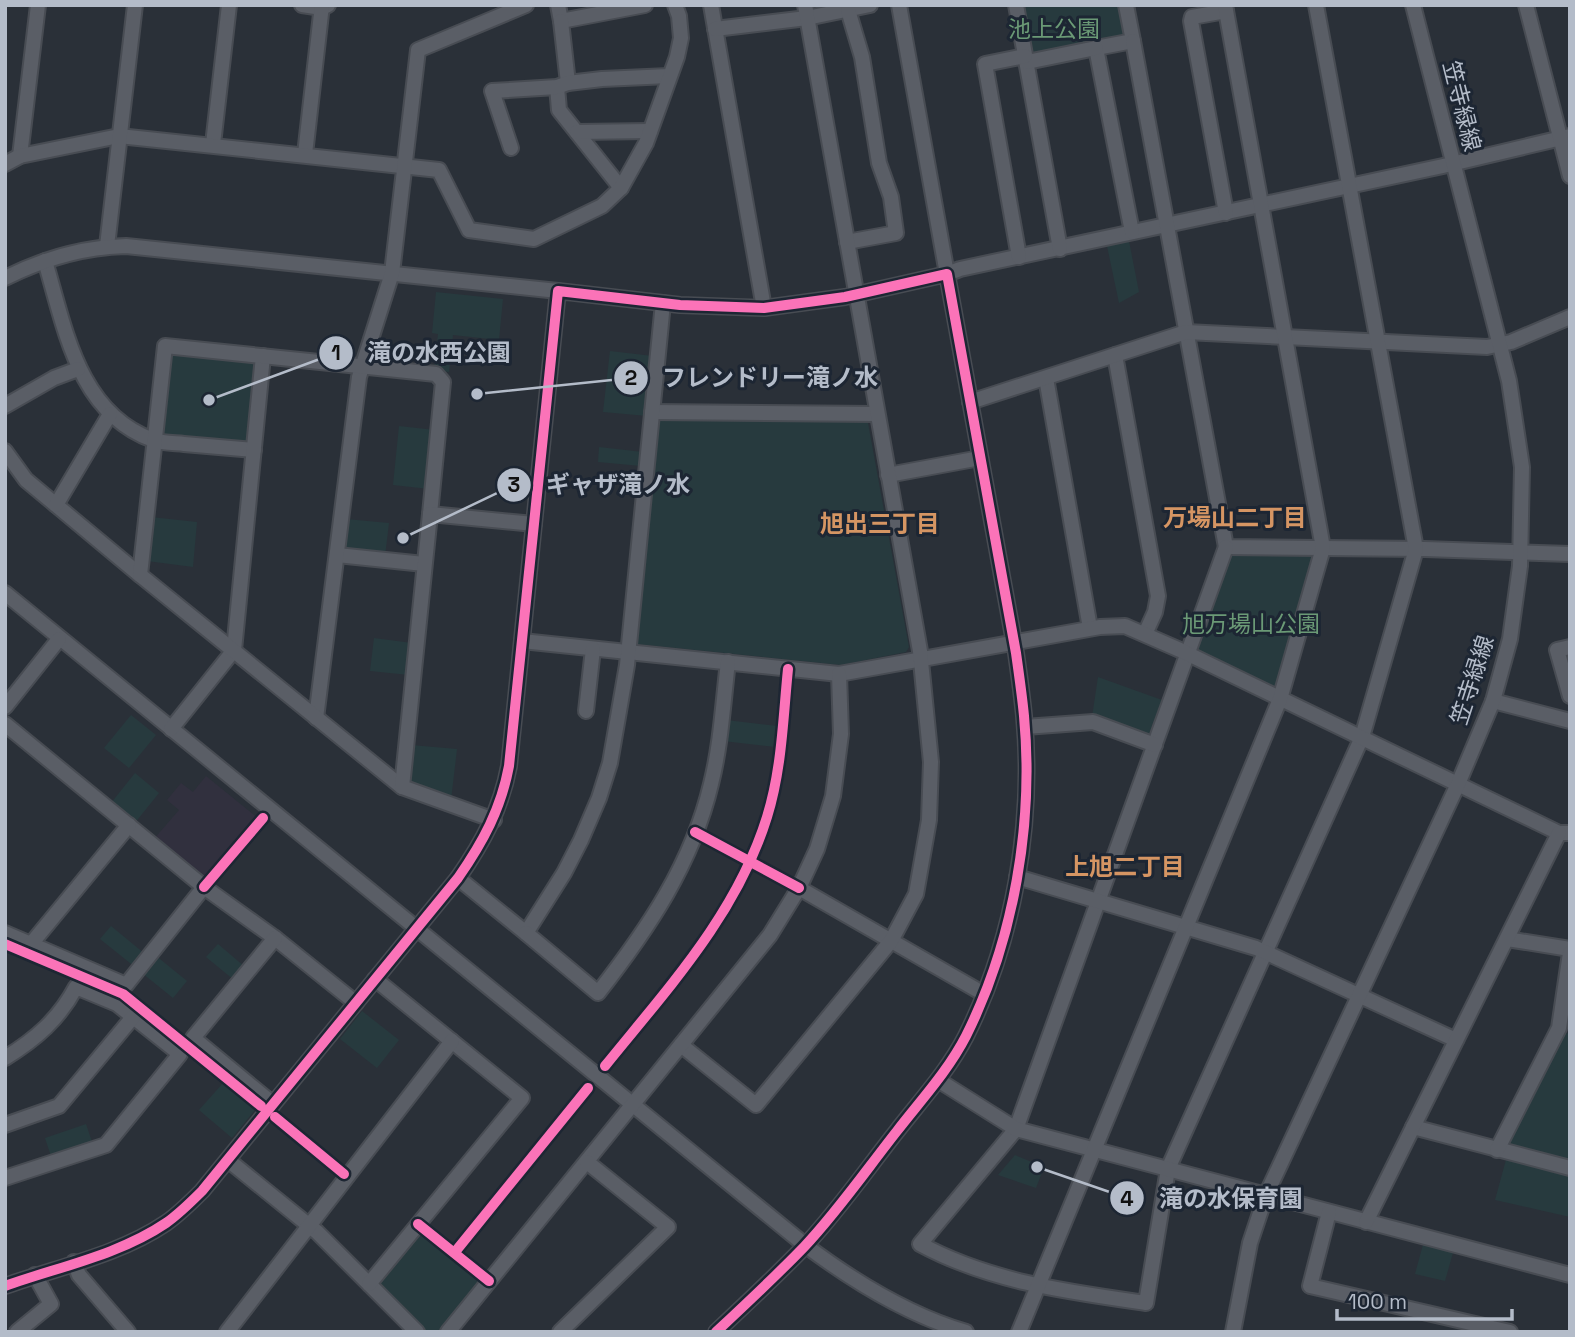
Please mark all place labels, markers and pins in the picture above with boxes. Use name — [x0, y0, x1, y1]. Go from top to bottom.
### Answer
callout: 滝の水西公園 — [318, 330, 525, 375]
callout: フレンドリー滝ノ水 — [613, 355, 892, 400]
callout: ギャザ滝ノ水 — [497, 463, 704, 508]
callout: 滝の水保育園 — [1110, 1176, 1317, 1221]

